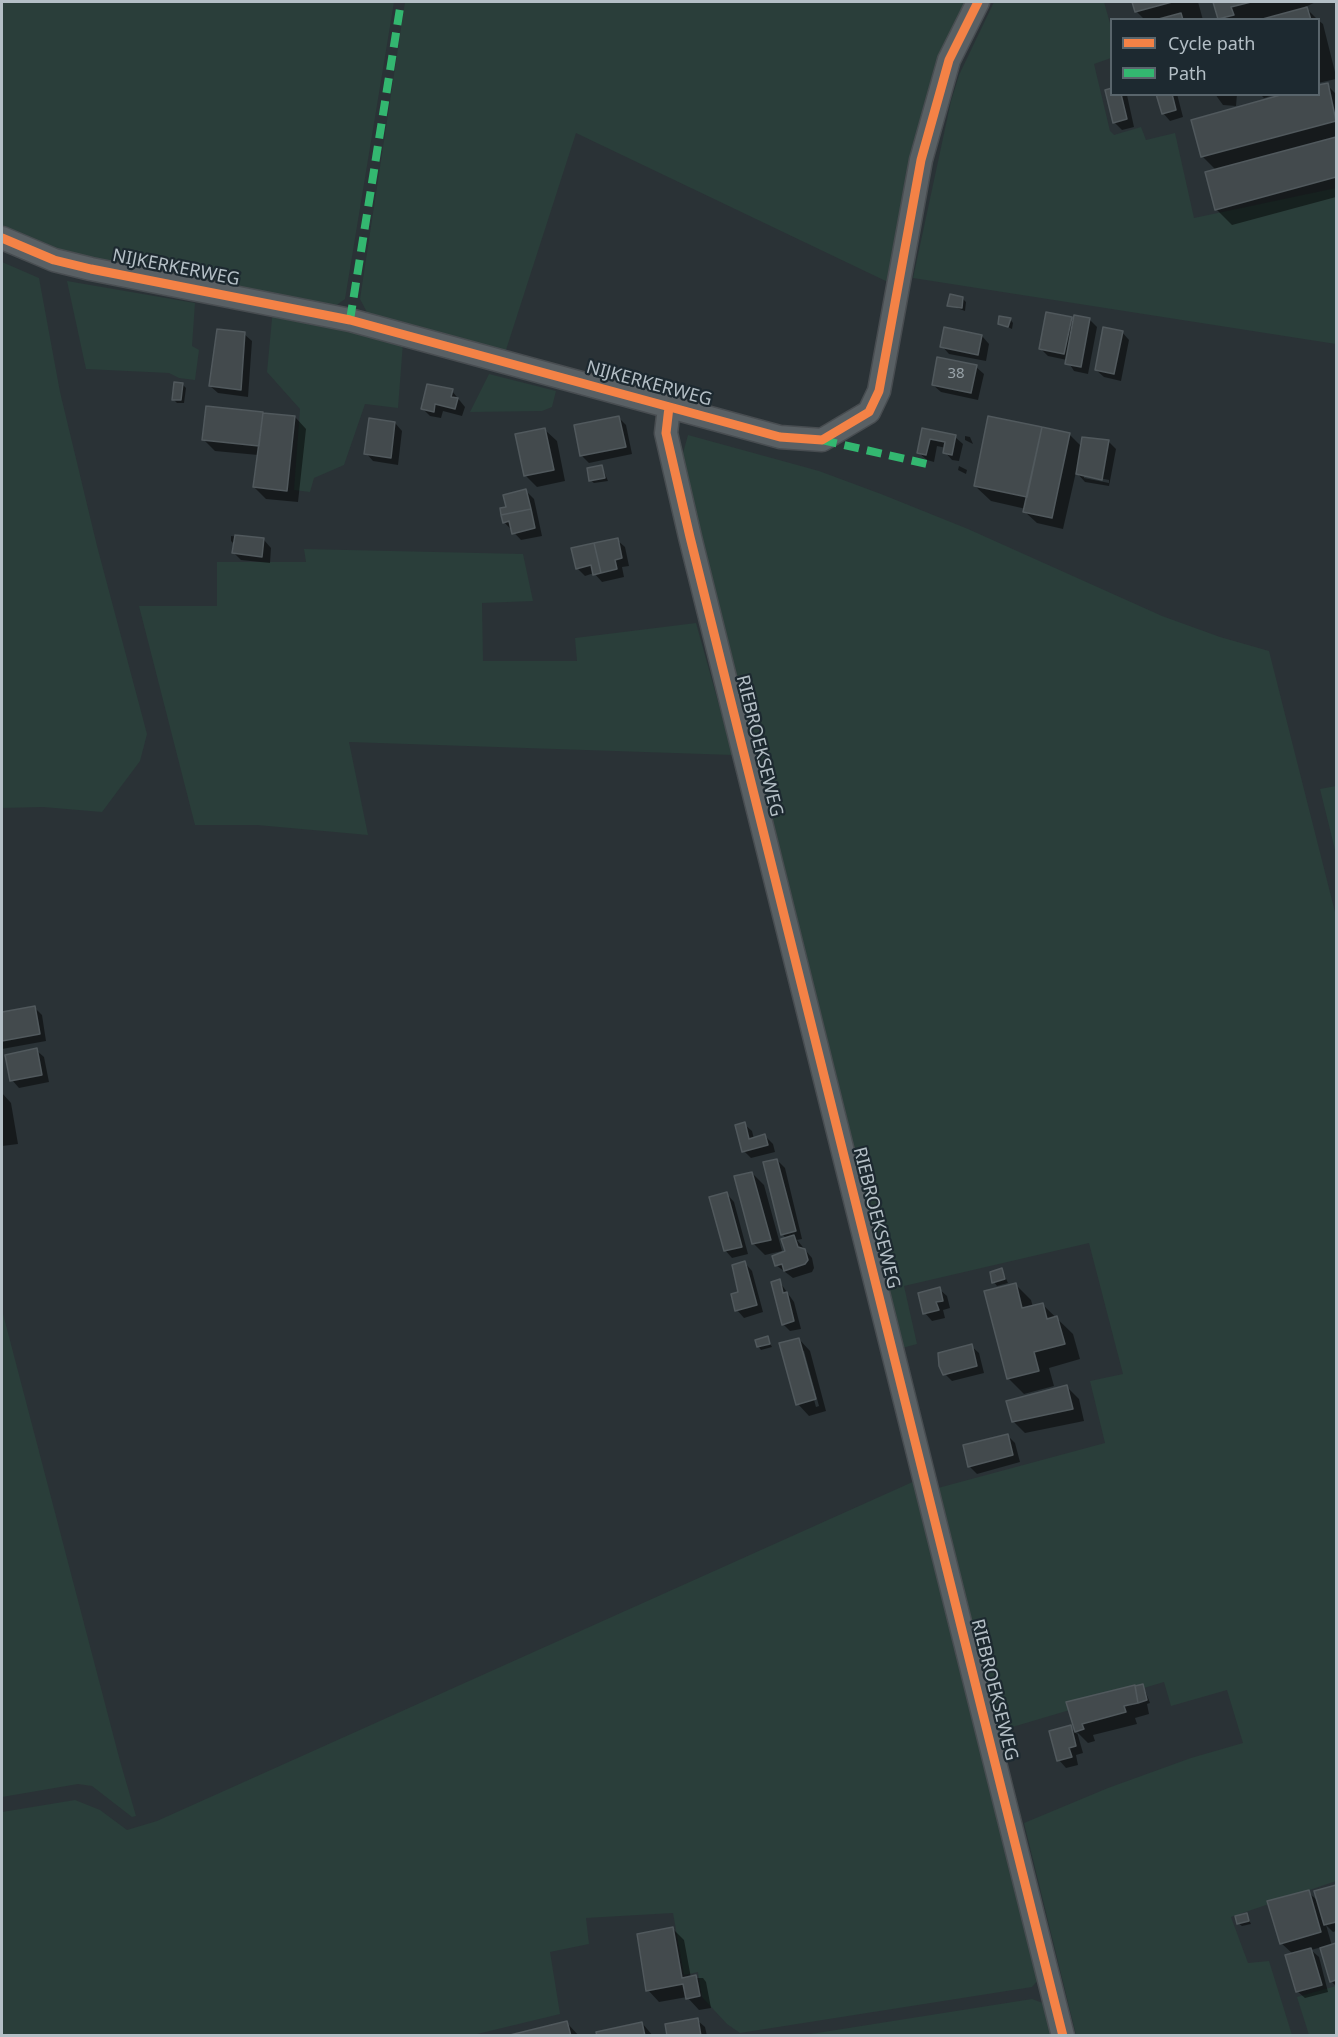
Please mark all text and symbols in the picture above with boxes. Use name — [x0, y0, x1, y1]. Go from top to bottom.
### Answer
legend — [1110, 18, 1320, 96]
text: Cycle path — [1168, 31, 1255, 55]
text: Path — [1168, 61, 1207, 85]
street label: NIJKERKERWEG — [111, 245, 241, 291]
street label: NIJKERKERWEG — [584, 357, 714, 411]
house number: 38 — [947, 365, 965, 383]
street label: RIEBROEKSEWEG — [731, 673, 787, 819]
street label: RIEBROEKSEWEG — [848, 1145, 904, 1291]
street label: RIEBROEKSEWEG — [966, 1617, 1022, 1763]

